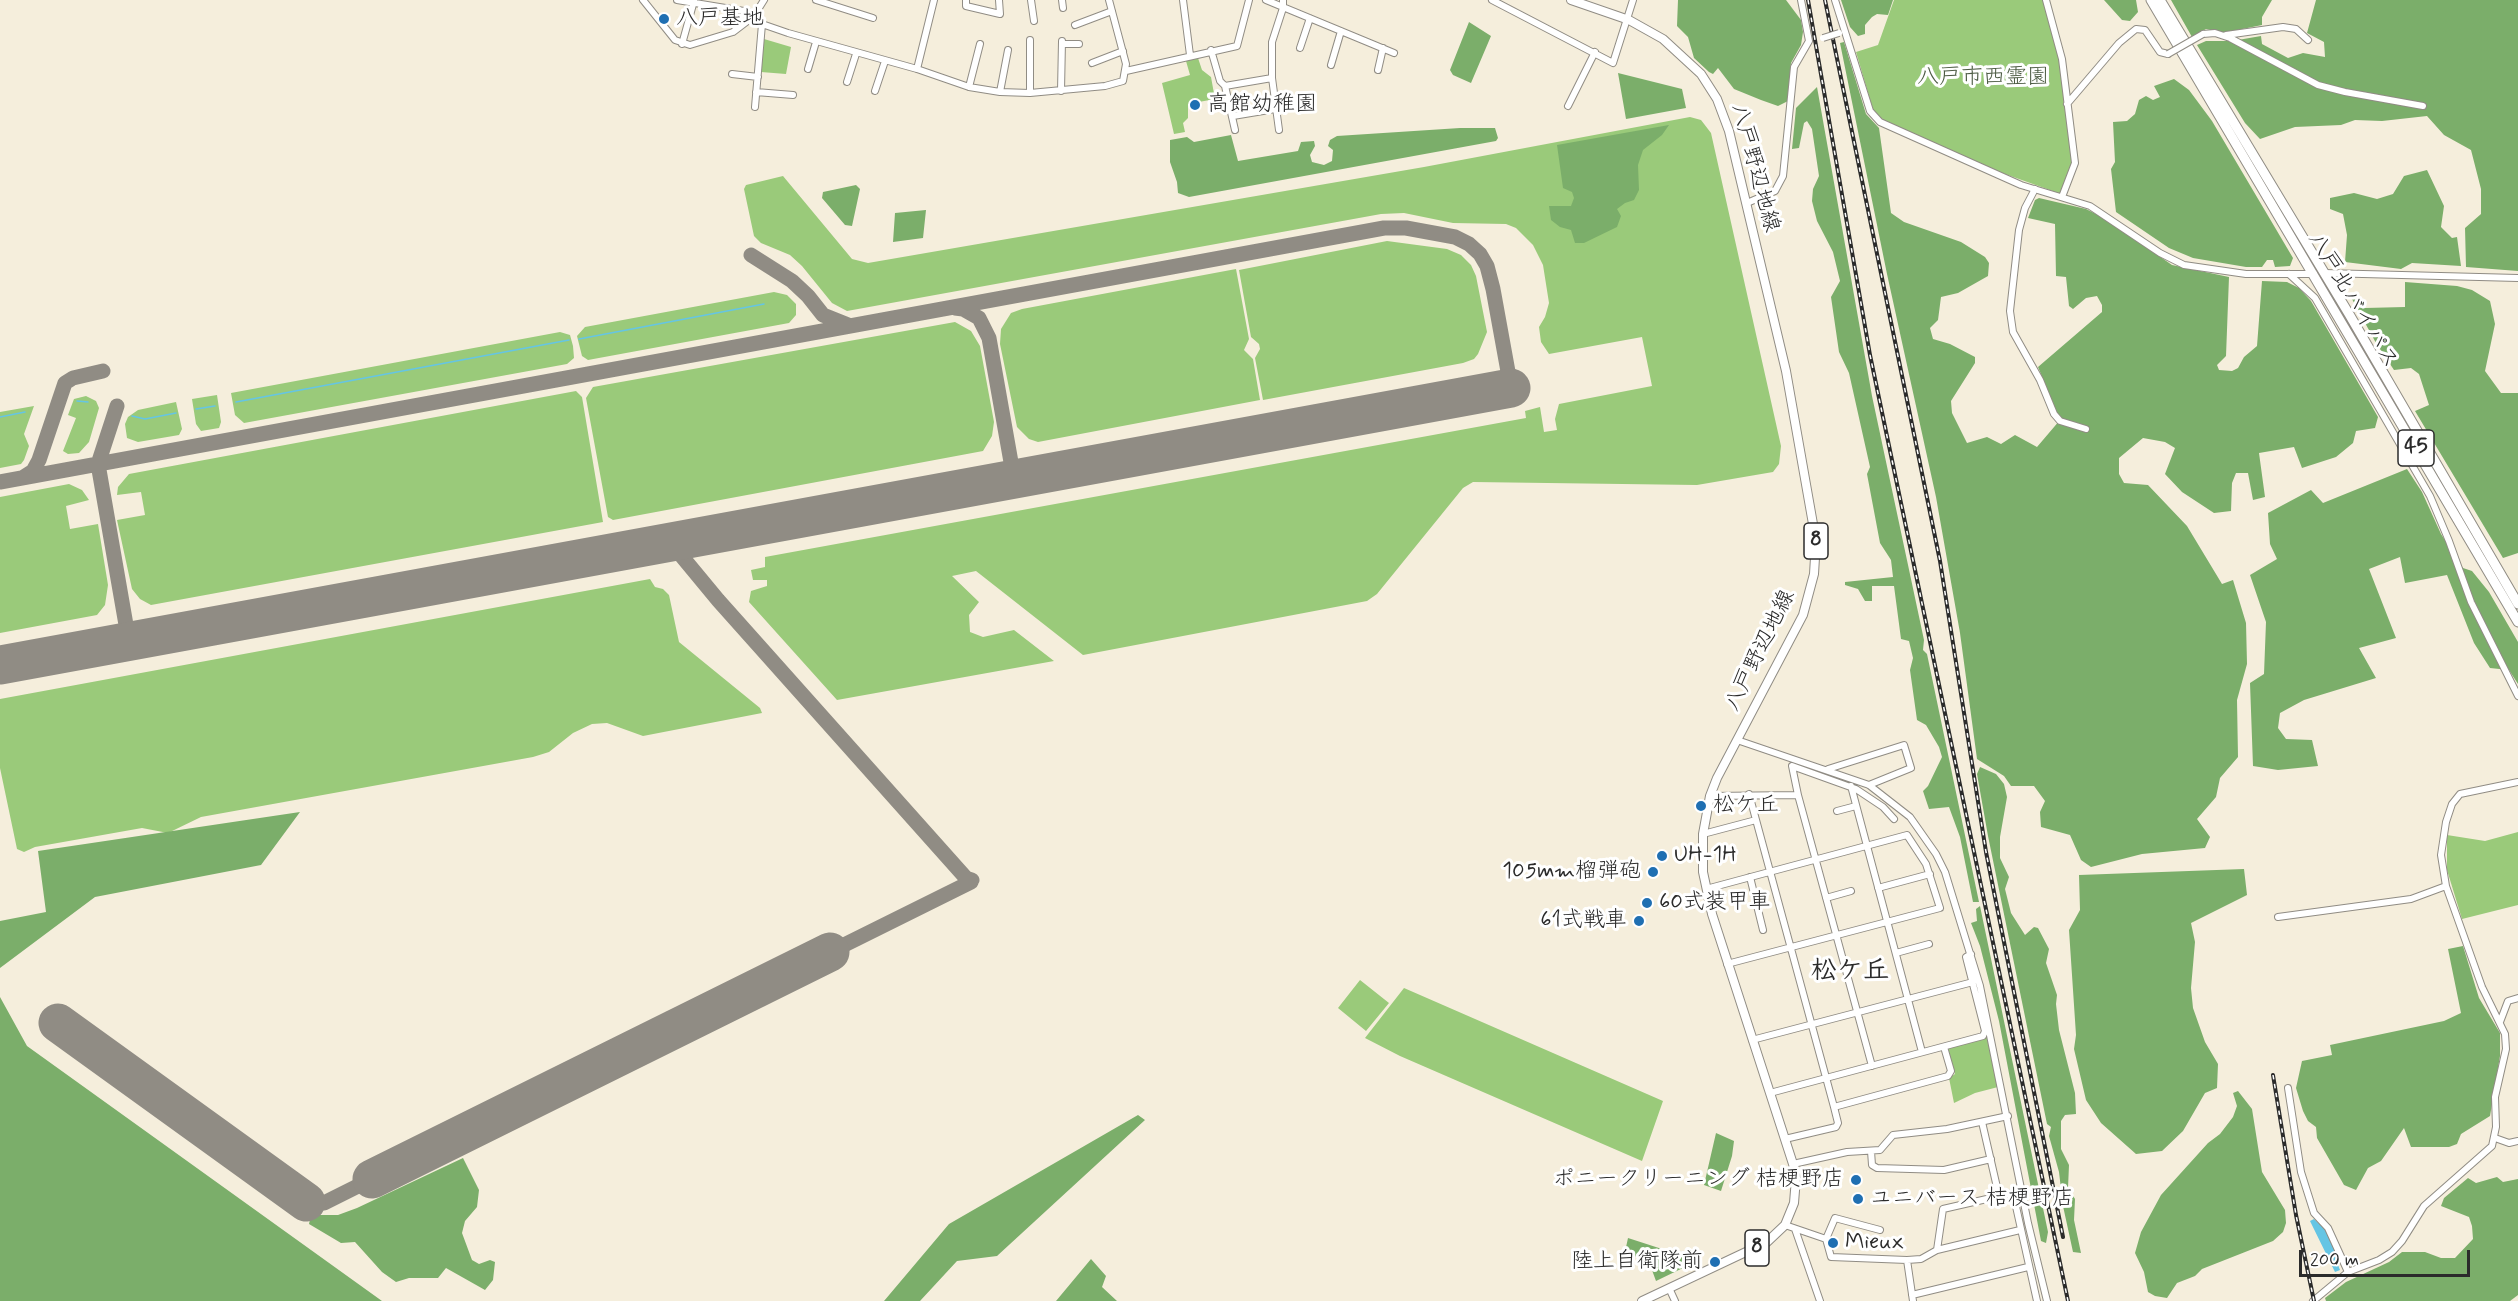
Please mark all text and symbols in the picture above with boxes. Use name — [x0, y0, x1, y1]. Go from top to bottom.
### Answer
place label: 八戸基地 — [676, 6, 764, 32]
marker: 八戸基地 — [657, 12, 671, 26]
park label: 八戸市西霊園 — [1917, 65, 2049, 91]
place label: 高館幼稚園 — [1207, 92, 1317, 118]
marker: 高館幼稚園 — [1188, 98, 1202, 112]
street label: 八戸野辺地線 — [1724, 101, 1784, 235]
street label: 八戸北バイパス — [2301, 228, 2403, 374]
road number: 45 — [2398, 430, 2434, 466]
road number: 8 — [1804, 523, 1828, 559]
street label: 八戸野辺地線 — [1720, 586, 1802, 716]
place label: 松ケ丘 — [1713, 793, 1779, 819]
marker: 松ケ丘 — [1694, 799, 1708, 813]
place label: UH-1H — [1674, 843, 1737, 869]
marker: UH-1H — [1655, 849, 1669, 863]
place label: 105mm榴弾砲 — [1502, 859, 1641, 885]
marker: 105mm榴弾砲 — [1646, 865, 1660, 879]
place label: 60式装甲車 — [1659, 890, 1771, 916]
marker: 60式装甲車 — [1640, 896, 1654, 910]
place label: 61式戦車 — [1540, 908, 1627, 934]
marker: 61式戦車 — [1632, 914, 1646, 928]
district label: 松ケ丘 — [1811, 957, 1889, 989]
place label: ポニークリーニング 桔梗野店 — [1553, 1167, 1844, 1193]
marker: ポニークリーニング 桔梗野店 — [1849, 1173, 1863, 1187]
place label: ユニバース 桔梗野店 — [1870, 1186, 2074, 1212]
marker: ユニバース 桔梗野店 — [1851, 1192, 1865, 1206]
road number: 8 — [1745, 1230, 1769, 1266]
place label: Mieux — [1845, 1230, 1904, 1256]
marker: Mieux — [1826, 1236, 1840, 1250]
scale bar — [2302, 1238, 2473, 1276]
text: 200 m — [2310, 1248, 2359, 1272]
place label: 陸上自衛隊前 — [1571, 1249, 1703, 1275]
marker: 陸上自衛隊前 — [1708, 1255, 1722, 1269]

